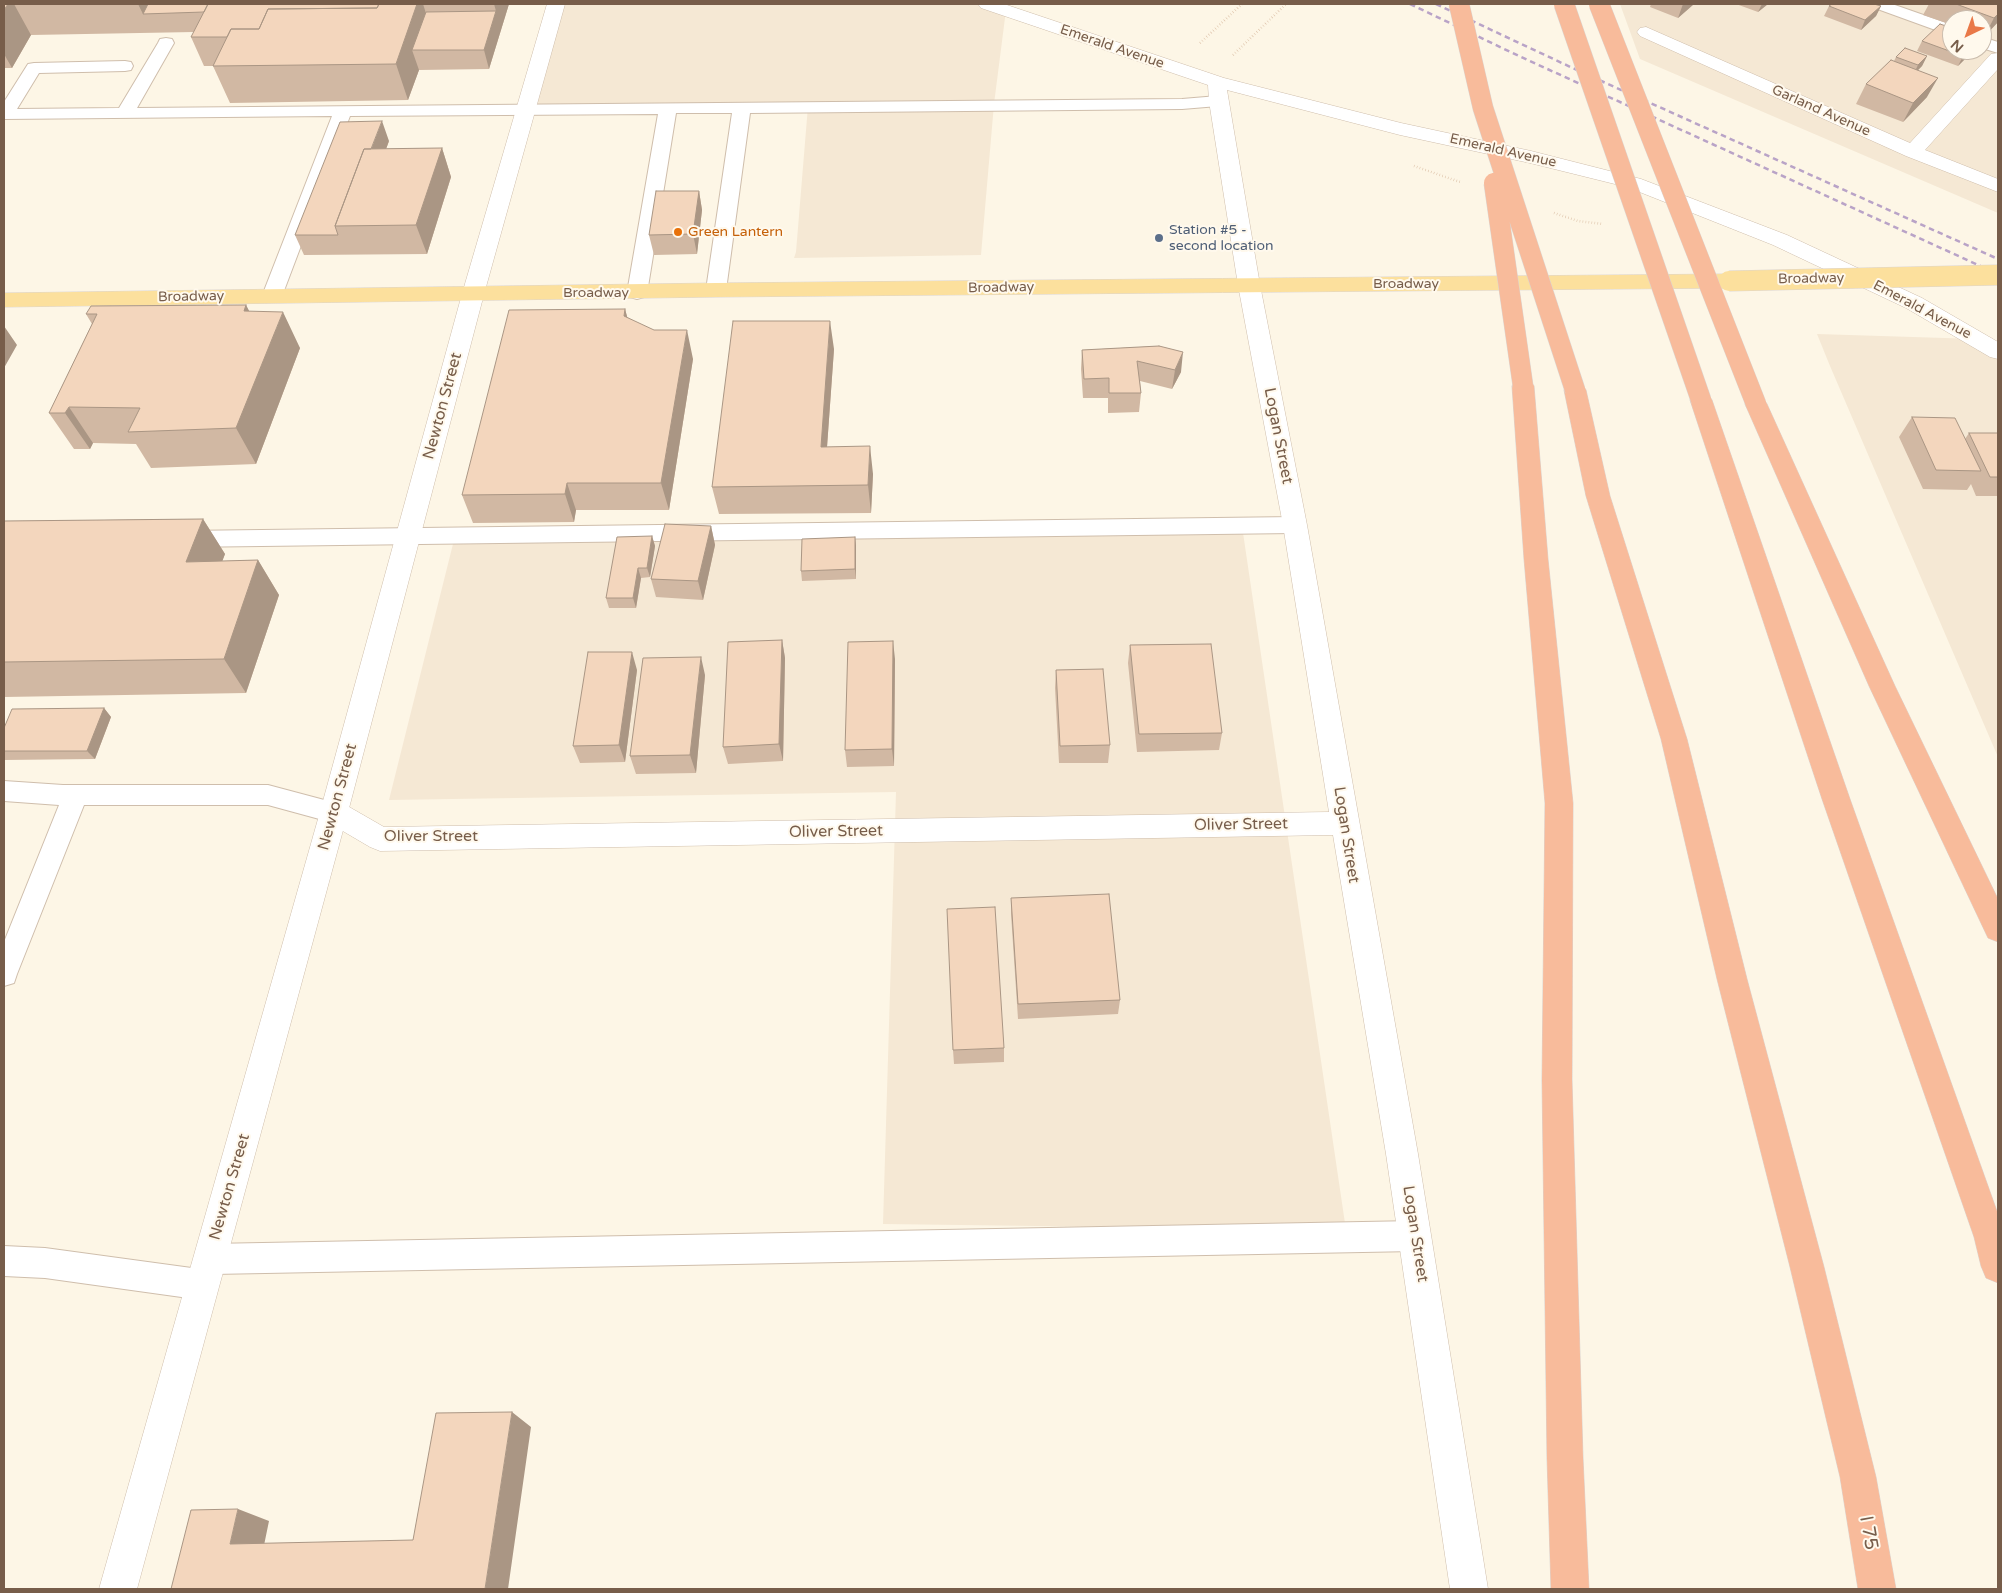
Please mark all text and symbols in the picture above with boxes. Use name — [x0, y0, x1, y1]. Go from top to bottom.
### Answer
north arrow — [1942, 10, 1992, 60]
street label: Emerald Avenue — [1058, 21, 1166, 73]
text: N — [1947, 36, 1967, 56]
street label: Garland Avenue — [1769, 82, 1873, 140]
street label: Emerald Avenue — [1448, 131, 1558, 171]
place label: Station #5 - second location — [1169, 222, 1274, 254]
place label: Green Lantern — [688, 224, 783, 240]
marker: Green Lantern — [672, 226, 684, 238]
marker: Station #5 - second location — [1153, 232, 1165, 244]
street label: Broadway — [1778, 270, 1844, 288]
street label: Broadway — [1373, 276, 1439, 292]
street label: Emerald Avenue — [1870, 277, 1974, 343]
street label: Broadway — [968, 279, 1034, 297]
street label: Broadway — [563, 285, 629, 301]
street label: Broadway — [158, 288, 224, 306]
street label: Newton Street — [419, 350, 467, 462]
street label: Logan Street — [1259, 386, 1297, 486]
street label: Newton Street — [314, 741, 362, 853]
street label: Logan Street — [1329, 785, 1363, 885]
street label: Oliver Street — [1194, 815, 1288, 835]
street label: Oliver Street — [789, 822, 883, 842]
street label: Oliver Street — [384, 827, 478, 847]
street label: Newton Street — [206, 1131, 254, 1243]
street label: Logan Street — [1398, 1184, 1432, 1284]
street label: I 75 — [1854, 1514, 1882, 1552]

